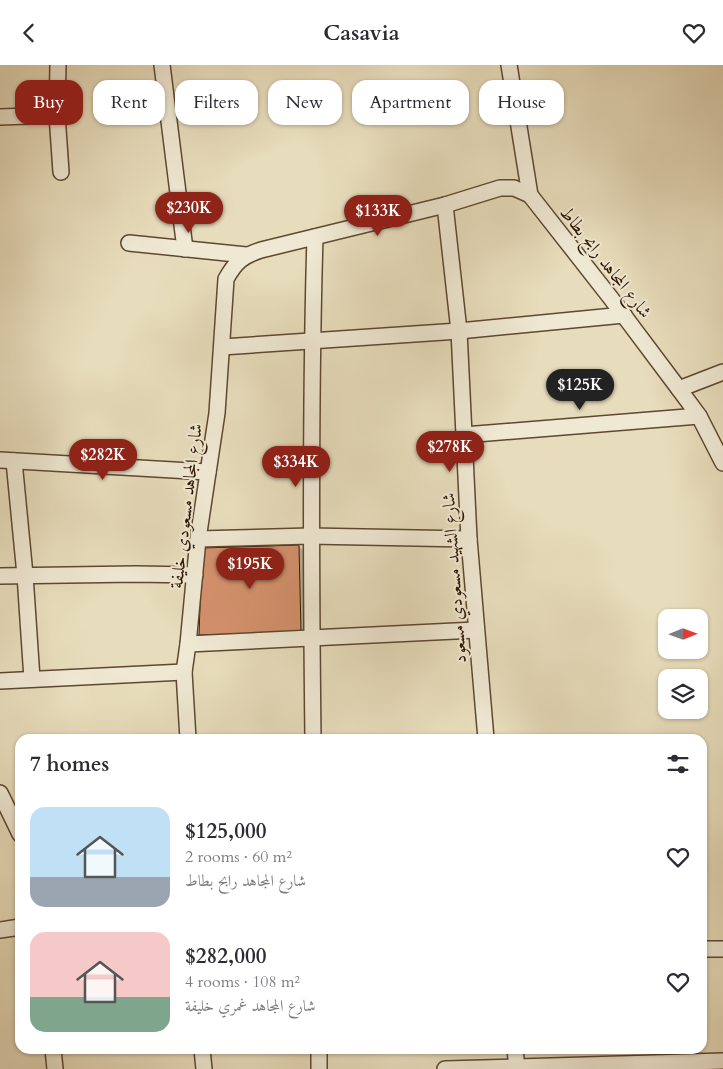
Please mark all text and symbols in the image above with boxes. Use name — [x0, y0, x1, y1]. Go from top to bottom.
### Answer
text: Casavia — [323, 18, 400, 48]
icon: back — [15, 19, 43, 47]
icon: heart — [680, 19, 708, 47]
chip: Buy — [15, 80, 83, 125]
chip: Rent — [93, 80, 165, 125]
chip: Filters — [175, 80, 258, 125]
chip: New — [268, 80, 342, 125]
chip: Apartment — [352, 80, 469, 125]
chip: House — [479, 80, 564, 125]
pin: $230K — [154, 191, 224, 234]
pin: $133K — [343, 195, 413, 237]
text: $230K — [166, 197, 212, 219]
text: $133K — [355, 200, 401, 222]
street label: شارع المجاهد رابح بطاط — [551, 201, 657, 326]
pin: $125K — [545, 369, 615, 411]
text: $125K — [557, 374, 603, 396]
street label: شارع المجاهد مسعودي خليفة — [164, 422, 211, 590]
pin: $278K — [415, 431, 485, 473]
text: $278K — [427, 436, 473, 458]
pin: $282K — [68, 439, 138, 481]
text: $282K — [80, 444, 126, 466]
pin: $334K — [261, 445, 331, 488]
text: $334K — [273, 451, 319, 473]
street label: شارع الشهيد مسعودي مسعود — [436, 492, 475, 664]
pin: $195K — [215, 547, 285, 590]
text: $195K — [227, 553, 273, 575]
north arrow — [658, 609, 708, 659]
map controls — [658, 609, 708, 719]
button: layers — [658, 669, 708, 719]
text: 7 homes — [30, 750, 109, 779]
icon: filters — [664, 750, 692, 778]
text: $125,000 — [185, 817, 266, 846]
icon: home — [70, 827, 130, 887]
icon: heart — [664, 843, 692, 871]
text: 2 rooms · 60 m² — [185, 846, 292, 868]
text: شارع المجاهد رابح بطاط — [185, 870, 306, 892]
text: $282,000 — [185, 942, 266, 971]
icon: home — [70, 952, 130, 1012]
icon: heart — [664, 968, 692, 996]
text: 4 rooms · 108 m² — [185, 971, 300, 993]
text: شارع المجاهد غمري خليفة — [185, 995, 316, 1017]

